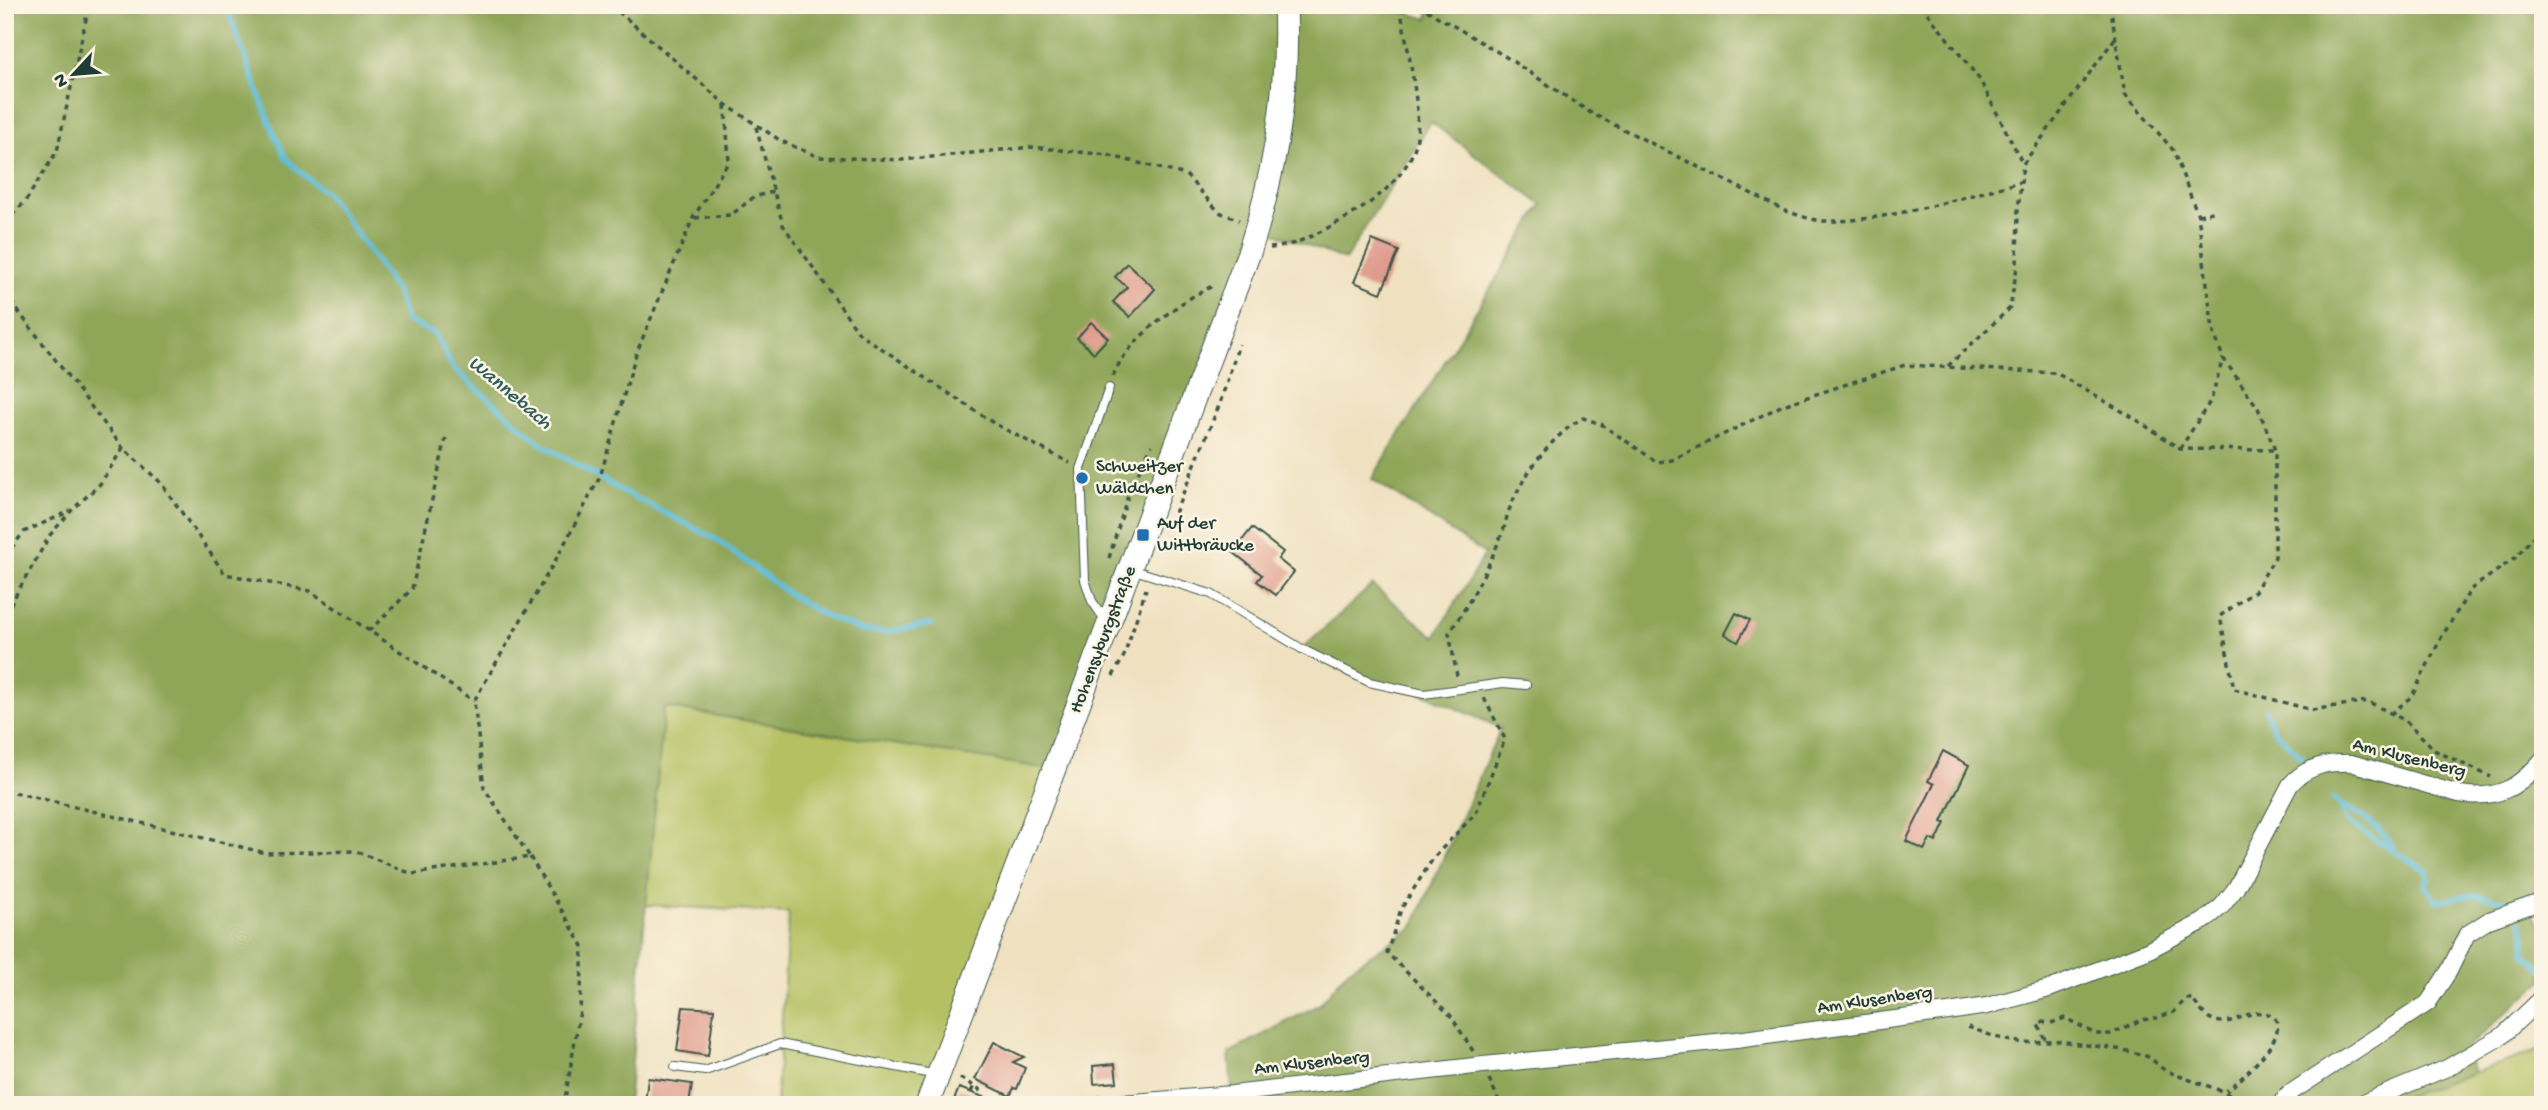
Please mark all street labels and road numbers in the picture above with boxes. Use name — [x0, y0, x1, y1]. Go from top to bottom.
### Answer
street label: Hohensyburgstraße — [1065, 563, 1143, 717]
street label: Am Klusenberg — [2350, 734, 2468, 784]
street label: Am Klusenberg — [1816, 982, 1934, 1020]
street label: Am Klusenberg — [1253, 1046, 1371, 1081]

